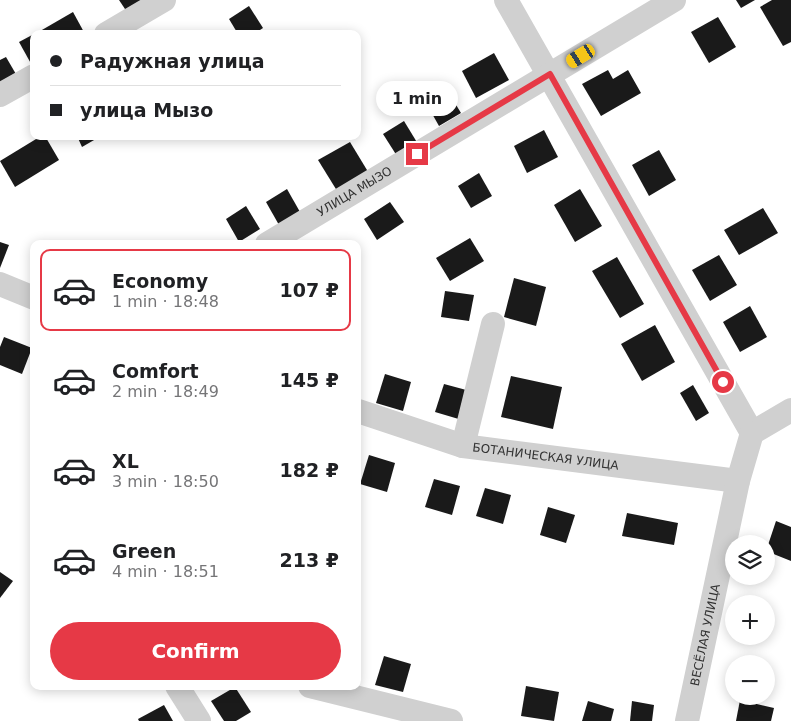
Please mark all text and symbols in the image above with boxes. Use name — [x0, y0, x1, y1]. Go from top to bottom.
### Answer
car — [564, 42, 597, 70]
text: Радужная улица — [80, 50, 265, 72]
callout: 1 min — [376, 82, 458, 116]
text: 1 min — [392, 89, 442, 108]
text: улица Мызо — [80, 99, 213, 121]
route end — [406, 143, 428, 165]
street label: УЛИЦА МЫЗО — [315, 164, 394, 219]
icon: car — [52, 268, 97, 313]
text: Economy — [112, 270, 208, 292]
text: 107 ₽ — [280, 279, 339, 301]
text: 1 min · 18:48 — [112, 292, 219, 311]
icon: car — [52, 358, 97, 403]
text: Comfort — [112, 360, 199, 382]
text: 145 ₽ — [280, 369, 339, 391]
route start — [712, 371, 734, 393]
text: 2 min · 18:49 — [112, 382, 219, 401]
street label: БОТАНИЧЕСКАЯ УЛИЦА — [472, 440, 620, 473]
icon: car — [52, 448, 97, 493]
text: XL — [112, 450, 139, 472]
text: 182 ₽ — [280, 459, 339, 481]
text: 3 min · 18:50 — [112, 472, 219, 491]
map controls — [725, 535, 775, 705]
button: layers — [725, 535, 775, 585]
icon: car — [52, 538, 97, 583]
text: Green — [112, 540, 176, 562]
text: 213 ₽ — [280, 549, 339, 571]
text: 4 min · 18:51 — [112, 562, 219, 581]
street label: ВЕСЁЛАЯ УЛИЦА — [688, 582, 723, 687]
button: + — [725, 595, 775, 645]
button: Confirm — [50, 622, 341, 680]
button: − — [725, 655, 775, 705]

